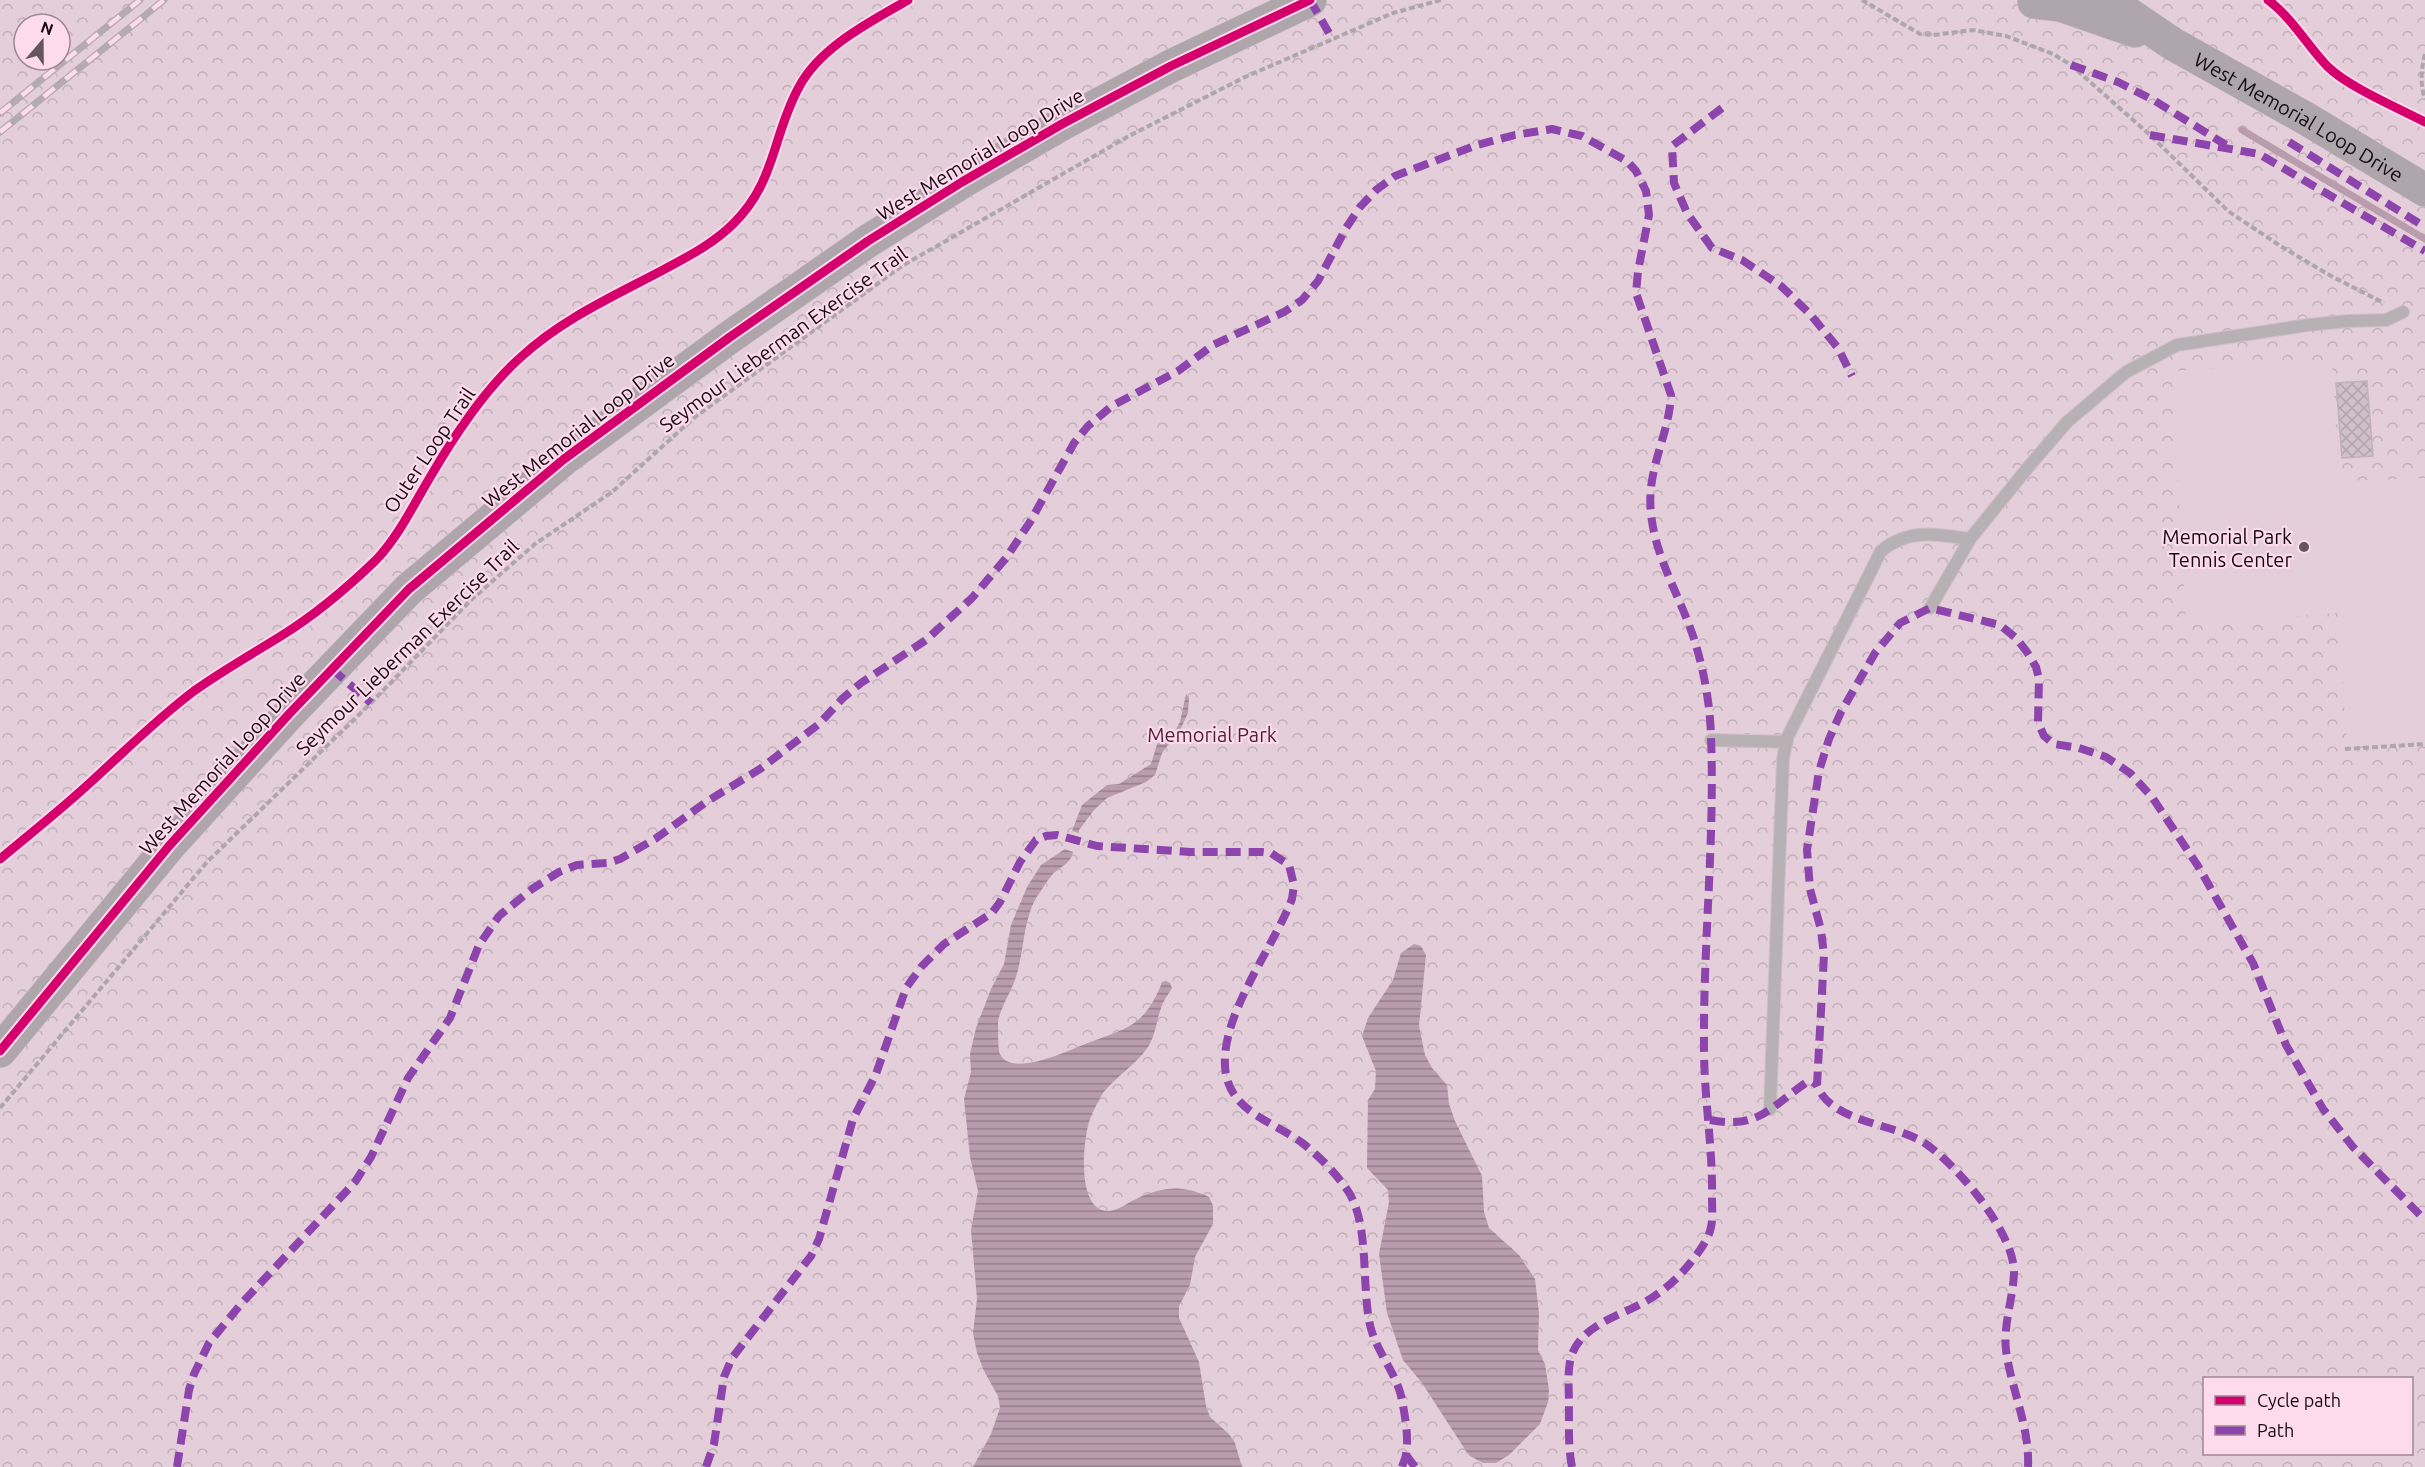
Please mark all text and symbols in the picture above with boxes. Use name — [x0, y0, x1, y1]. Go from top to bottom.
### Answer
north arrow — [12, 12, 72, 72]
text: N — [38, 17, 56, 38]
street label: West Memorial Loop Drive — [2191, 47, 2408, 186]
street label: West Memorial Loop Drive — [872, 83, 1088, 225]
street label: Seymour Lieberman Exercise Trail — [655, 241, 911, 437]
street label: West Memorial Loop Drive — [477, 348, 679, 512]
street label: Outer Loop Trail — [379, 383, 479, 517]
place label: Memorial Park Tennis Center — [2162, 525, 2292, 571]
street label: Seymour Lieberman Exercise Trail — [291, 534, 523, 760]
marker: Memorial Park Tennis Center — [2297, 540, 2311, 554]
street label: West Memorial Loop Drive — [134, 667, 310, 859]
park label: Memorial Park — [1147, 723, 1277, 746]
legend — [2203, 1377, 2413, 1455]
text: Cycle path — [2257, 1390, 2341, 1410]
text: Path — [2257, 1420, 2294, 1440]

